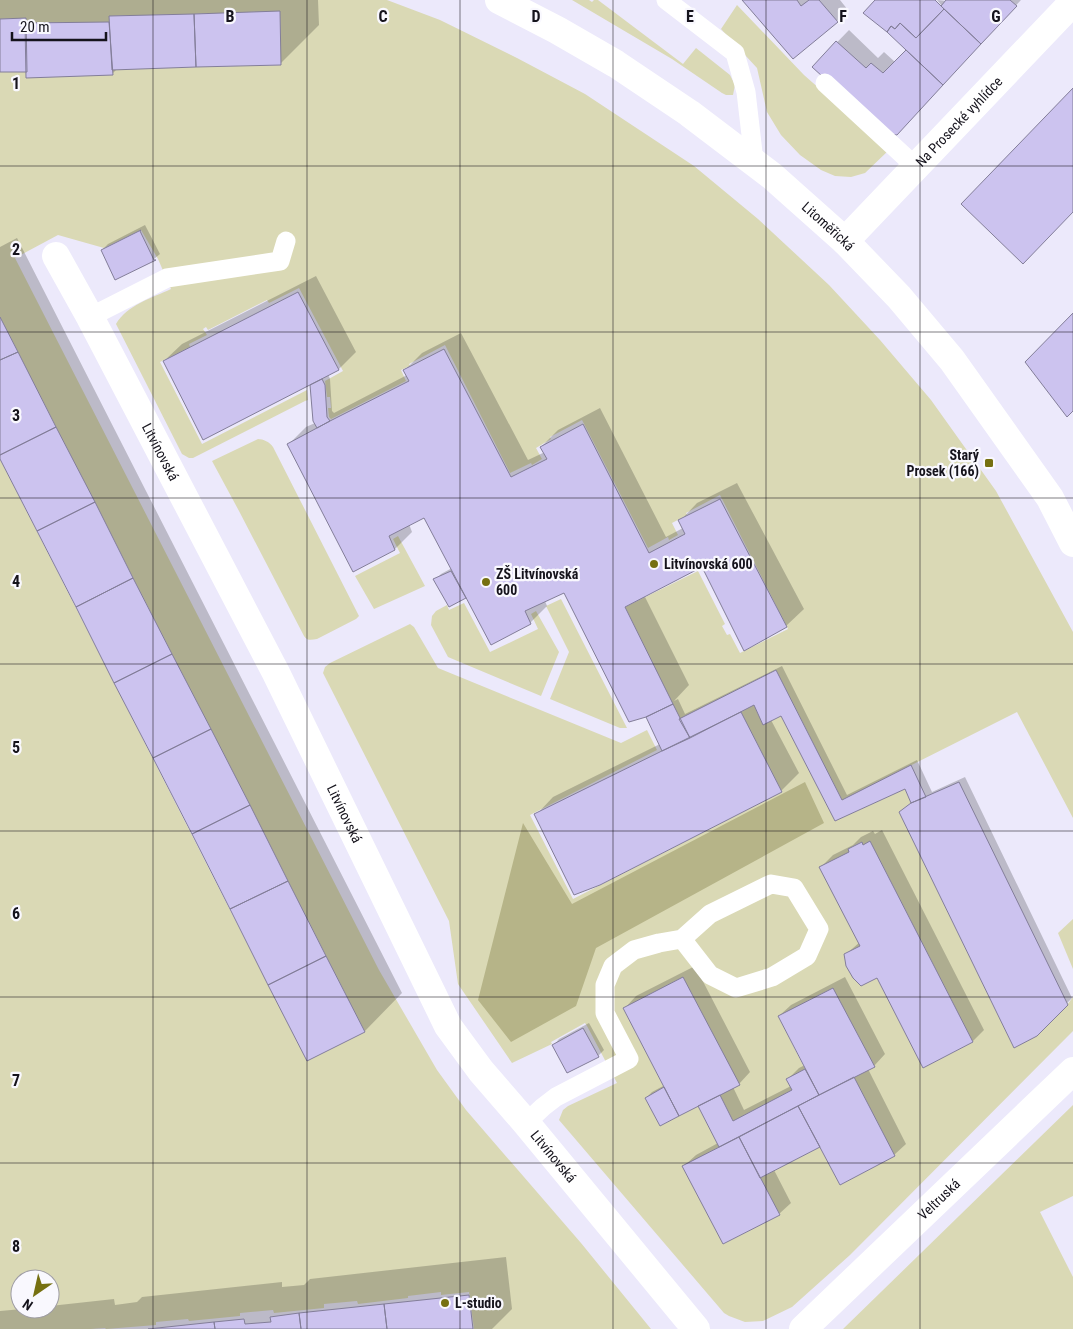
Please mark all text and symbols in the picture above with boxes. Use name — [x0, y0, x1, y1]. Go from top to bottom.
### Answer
text: B — [226, 7, 235, 26]
text: C — [378, 7, 388, 26]
text: D — [531, 7, 541, 26]
text: E — [686, 7, 694, 26]
text: F — [839, 7, 847, 26]
text: G — [991, 7, 1001, 26]
scale bar — [12, 10, 106, 42]
text: 20 m — [20, 18, 50, 36]
street label: Na Prosecké vyhlídce — [912, 73, 1006, 170]
text: 1 — [12, 74, 20, 93]
street label: Litoměřická — [799, 199, 858, 254]
text: 2 — [12, 240, 20, 259]
text: 3 — [12, 406, 20, 425]
street label: Litvínovská — [139, 420, 182, 483]
place label: Starý Prosek (166) — [906, 447, 980, 480]
marker: Starý Prosek (166) — [983, 457, 995, 469]
place label: Litvínovská 600 — [664, 556, 753, 572]
marker: Litvínovská 600 — [648, 558, 660, 570]
place label: ZŠ Litvínovská 600 — [496, 565, 579, 598]
text: 4 — [12, 572, 20, 591]
marker: ZŠ Litvínovská 600 — [480, 576, 492, 588]
text: 5 — [12, 738, 20, 757]
street label: Litvínovská — [324, 782, 365, 845]
text: 6 — [12, 904, 20, 923]
text: 7 — [12, 1071, 20, 1090]
street label: Litvínovská — [527, 1127, 580, 1186]
street label: Veltruská — [915, 1175, 963, 1223]
text: 8 — [12, 1237, 20, 1256]
north arrow — [10, 1269, 60, 1319]
place label: L-studio — [455, 1295, 502, 1311]
text: N — [20, 1296, 36, 1314]
marker: L-studio — [439, 1297, 451, 1309]

